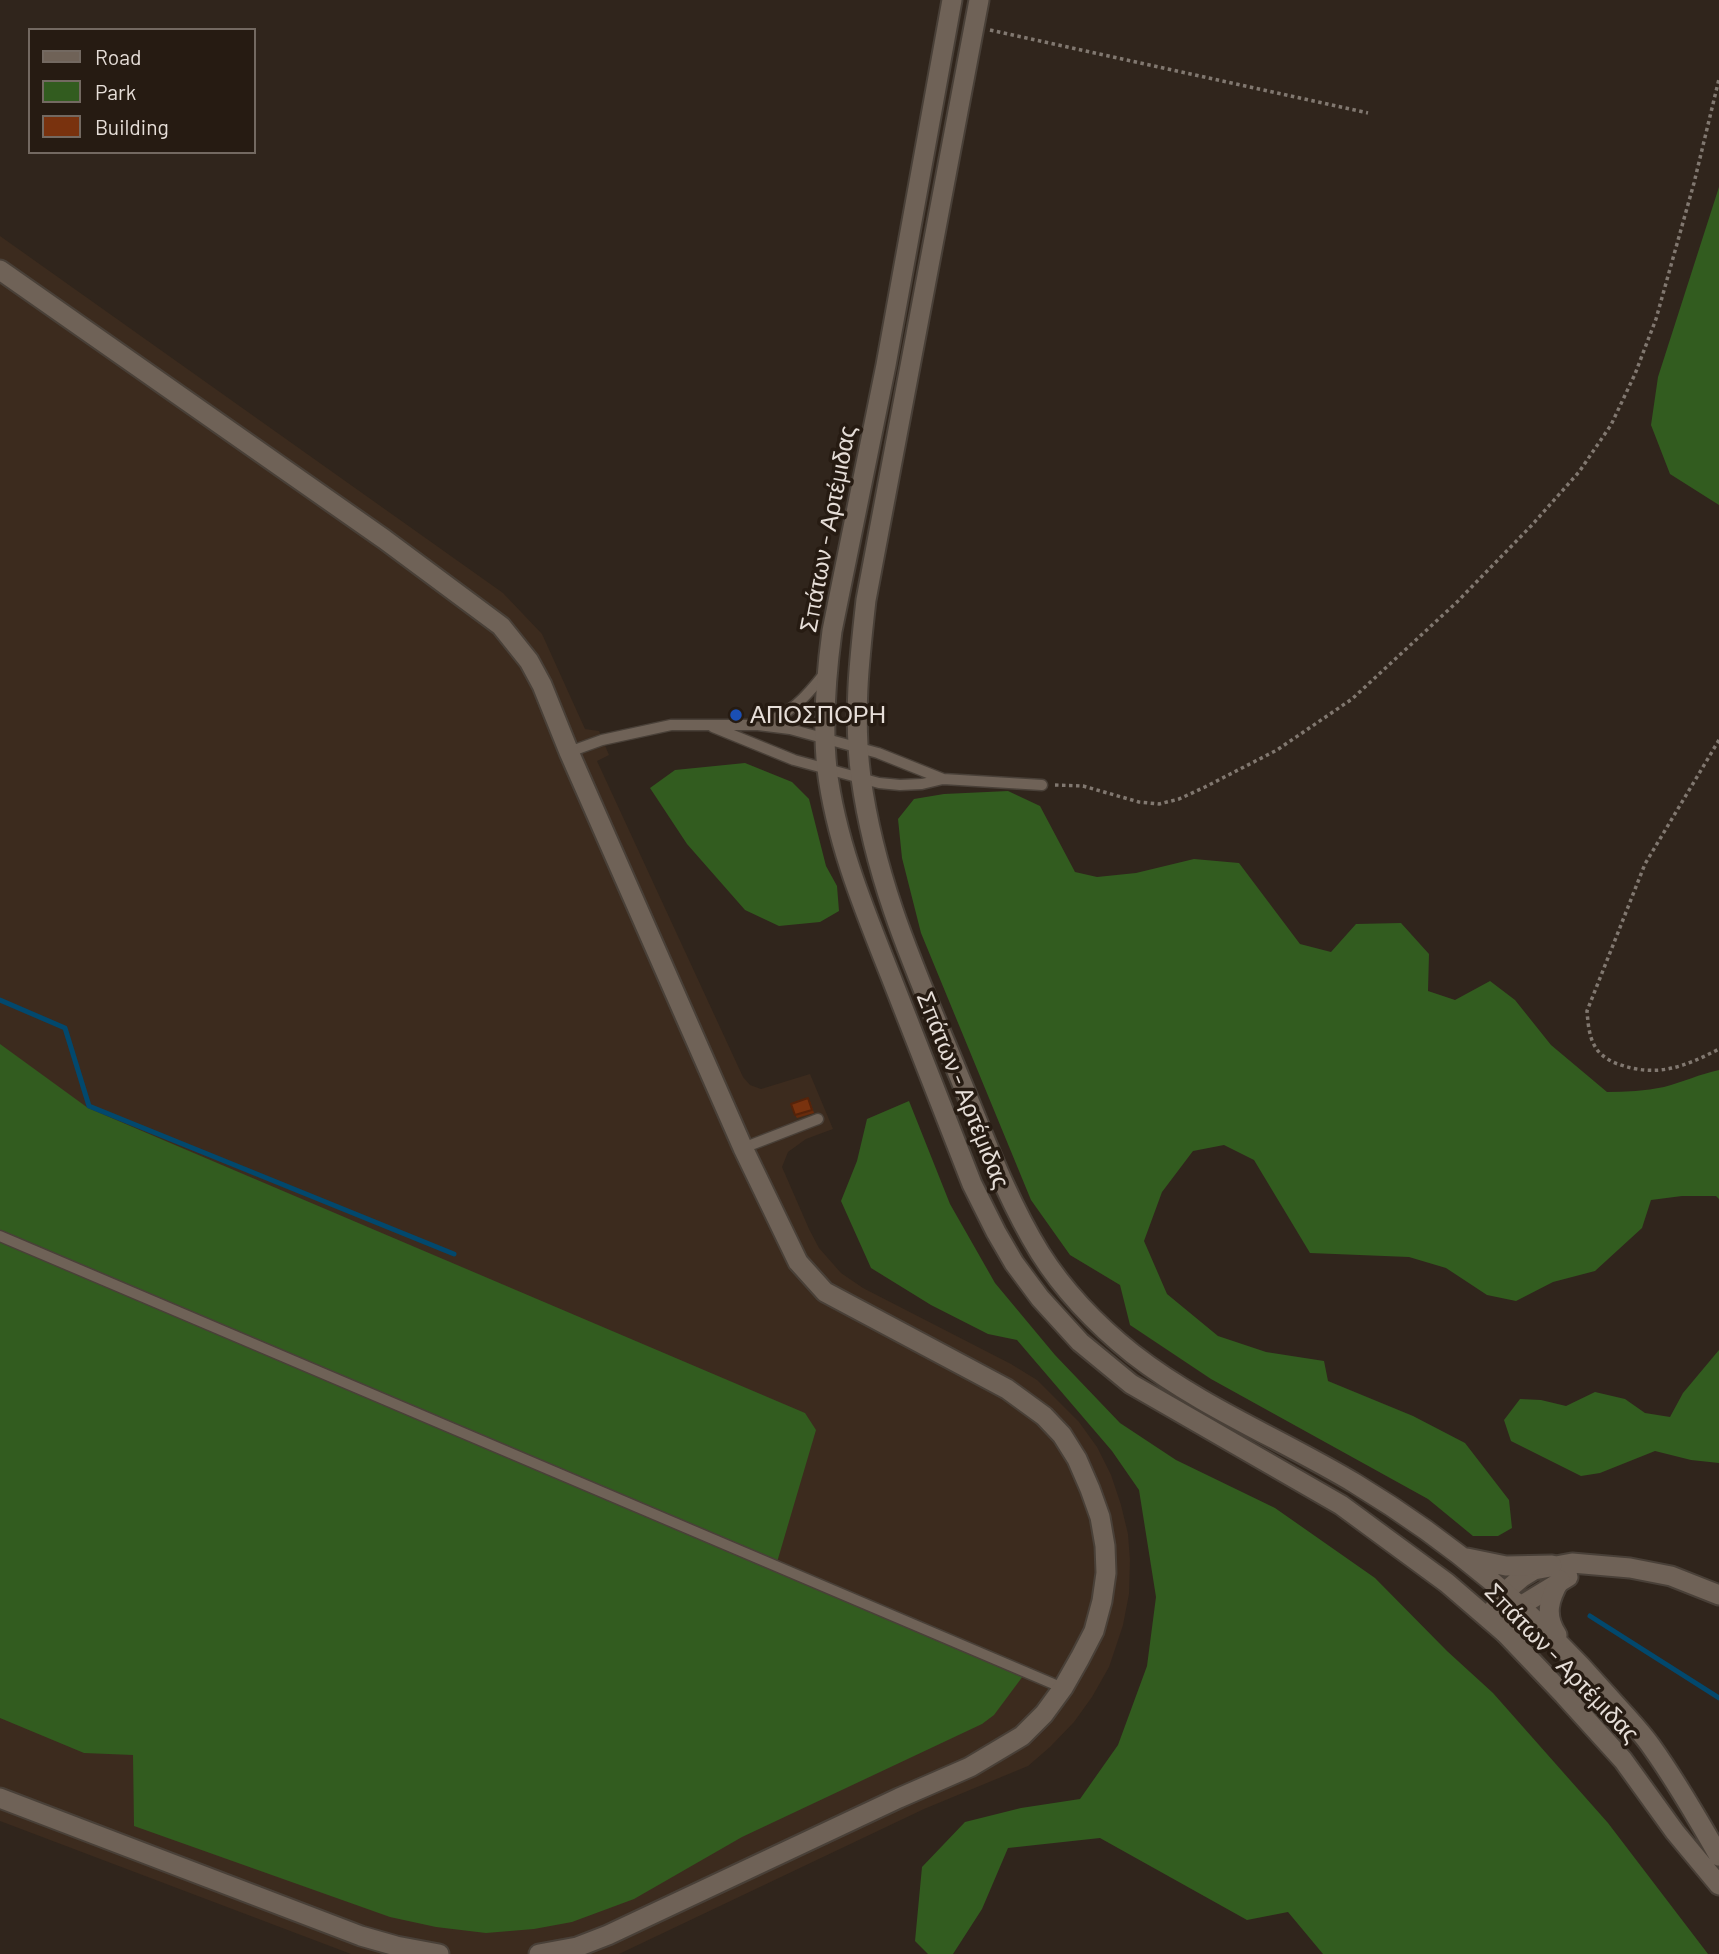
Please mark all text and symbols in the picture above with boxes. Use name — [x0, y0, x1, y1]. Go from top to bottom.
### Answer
legend — [28, 28, 256, 154]
text: Road — [95, 44, 141, 69]
text: Park — [95, 79, 136, 104]
text: Building — [95, 114, 169, 139]
street label: Σπάτων - Αρτέμιδας — [794, 423, 862, 635]
place label: ΑΠΟΣΠΟΡΗ — [750, 701, 886, 729]
marker: ΑΠΟΣΠΟΡΗ — [728, 707, 744, 723]
street label: Σπάτων - Αρτέμιδας — [910, 987, 1016, 1193]
street label: Σπάτων - Αρτέμιδας — [1479, 1578, 1645, 1748]

